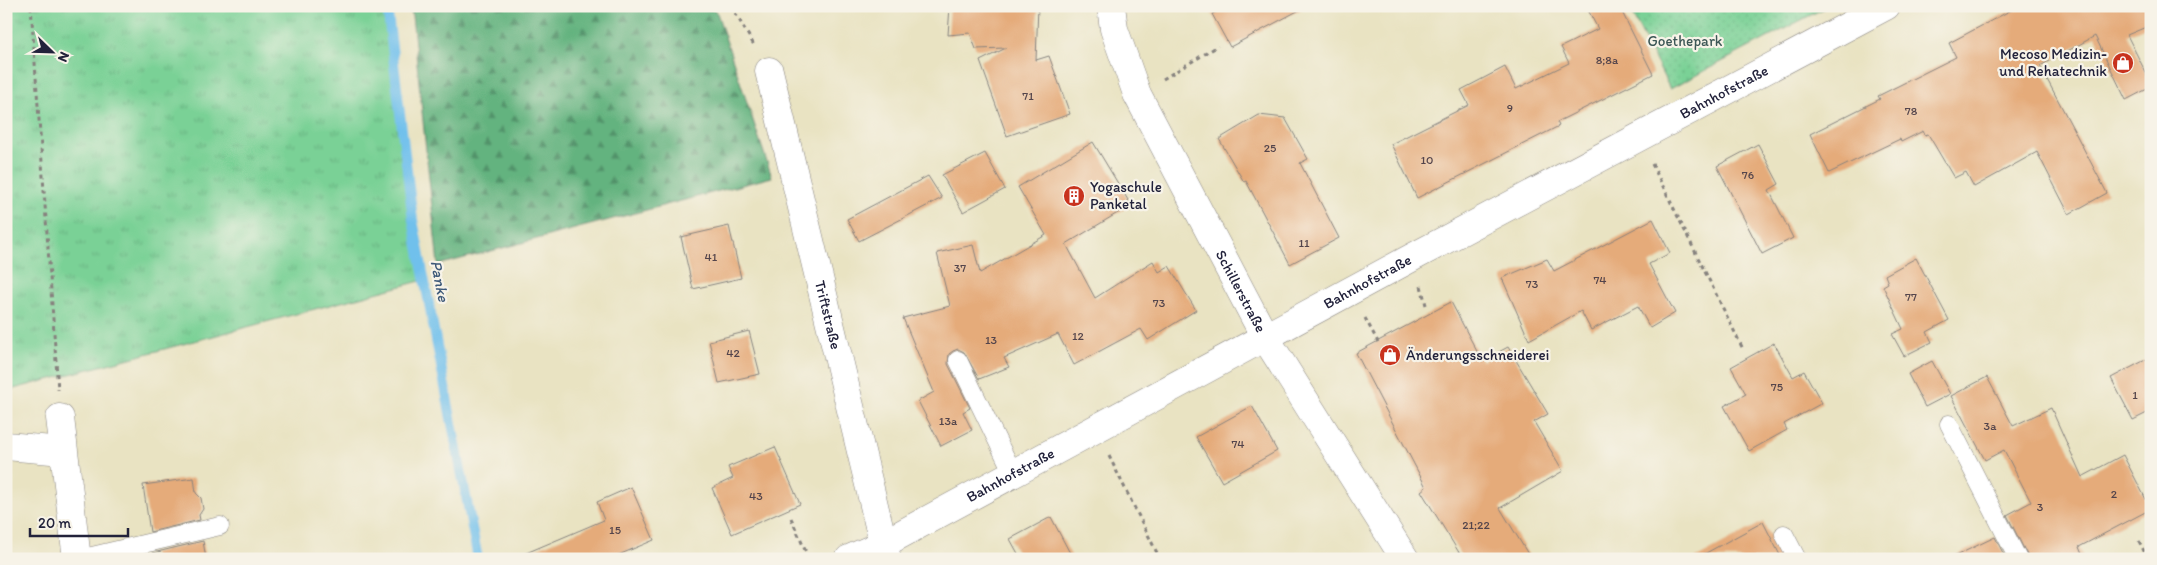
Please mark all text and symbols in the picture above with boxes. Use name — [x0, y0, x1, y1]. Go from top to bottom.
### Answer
north arrow — [28, 28, 78, 78]
park label: Goethepark — [1647, 32, 1723, 50]
place label: Mecoso Medizin- und Rehatechnik — [1999, 45, 2107, 80]
text: N — [54, 49, 73, 65]
shop icon: Mecoso Medizin- und Rehatechnik — [2111, 51, 2135, 75]
house number: 8;8a — [1596, 53, 1619, 67]
street label: Bahnhofstraße — [1677, 61, 1771, 123]
house number: 71 — [1022, 89, 1034, 103]
house number: 9 — [1507, 101, 1513, 115]
house number: 78 — [1905, 104, 1918, 118]
house number: 25 — [1264, 141, 1276, 155]
house number: 10 — [1421, 153, 1433, 167]
house number: 76 — [1742, 168, 1754, 182]
place label: Yogaschule Panketal — [1090, 178, 1162, 213]
building icon: Yogaschule Panketal — [1062, 184, 1086, 208]
house number: 11 — [1298, 236, 1310, 250]
street label: Schillerstraße — [1212, 247, 1270, 335]
house number: 41 — [705, 250, 718, 264]
street label: Bahnhofstraße — [1320, 251, 1414, 313]
water label: Panke — [427, 259, 454, 305]
house number: 37 — [954, 261, 966, 275]
house number: 74 — [1593, 273, 1607, 287]
house number: 73 — [1526, 277, 1539, 291]
street label: Triftstraße — [811, 279, 845, 351]
house number: 77 — [1905, 290, 1917, 304]
house number: 73 — [1153, 296, 1166, 310]
house number: 12 — [1072, 329, 1085, 343]
house number: 13 — [985, 333, 998, 347]
shop icon: Änderungsschneiderei — [1378, 343, 1402, 367]
house number: 42 — [726, 346, 740, 360]
place label: Änderungsschneiderei — [1406, 346, 1549, 364]
house number: 75 — [1771, 380, 1783, 394]
house number: 1 — [2132, 388, 2138, 402]
house number: 13a — [939, 414, 958, 428]
house number: 3a — [1984, 419, 1997, 433]
house number: 74 — [1231, 437, 1245, 451]
street label: Bahnhofstraße — [963, 444, 1057, 506]
house number: 2 — [2111, 487, 2118, 501]
house number: 43 — [749, 489, 763, 503]
house number: 3 — [2037, 500, 2044, 514]
scale bar — [30, 505, 128, 537]
text: 20 m — [38, 514, 72, 532]
house number: 21;22 — [1462, 518, 1490, 532]
house number: 15 — [609, 523, 621, 537]

